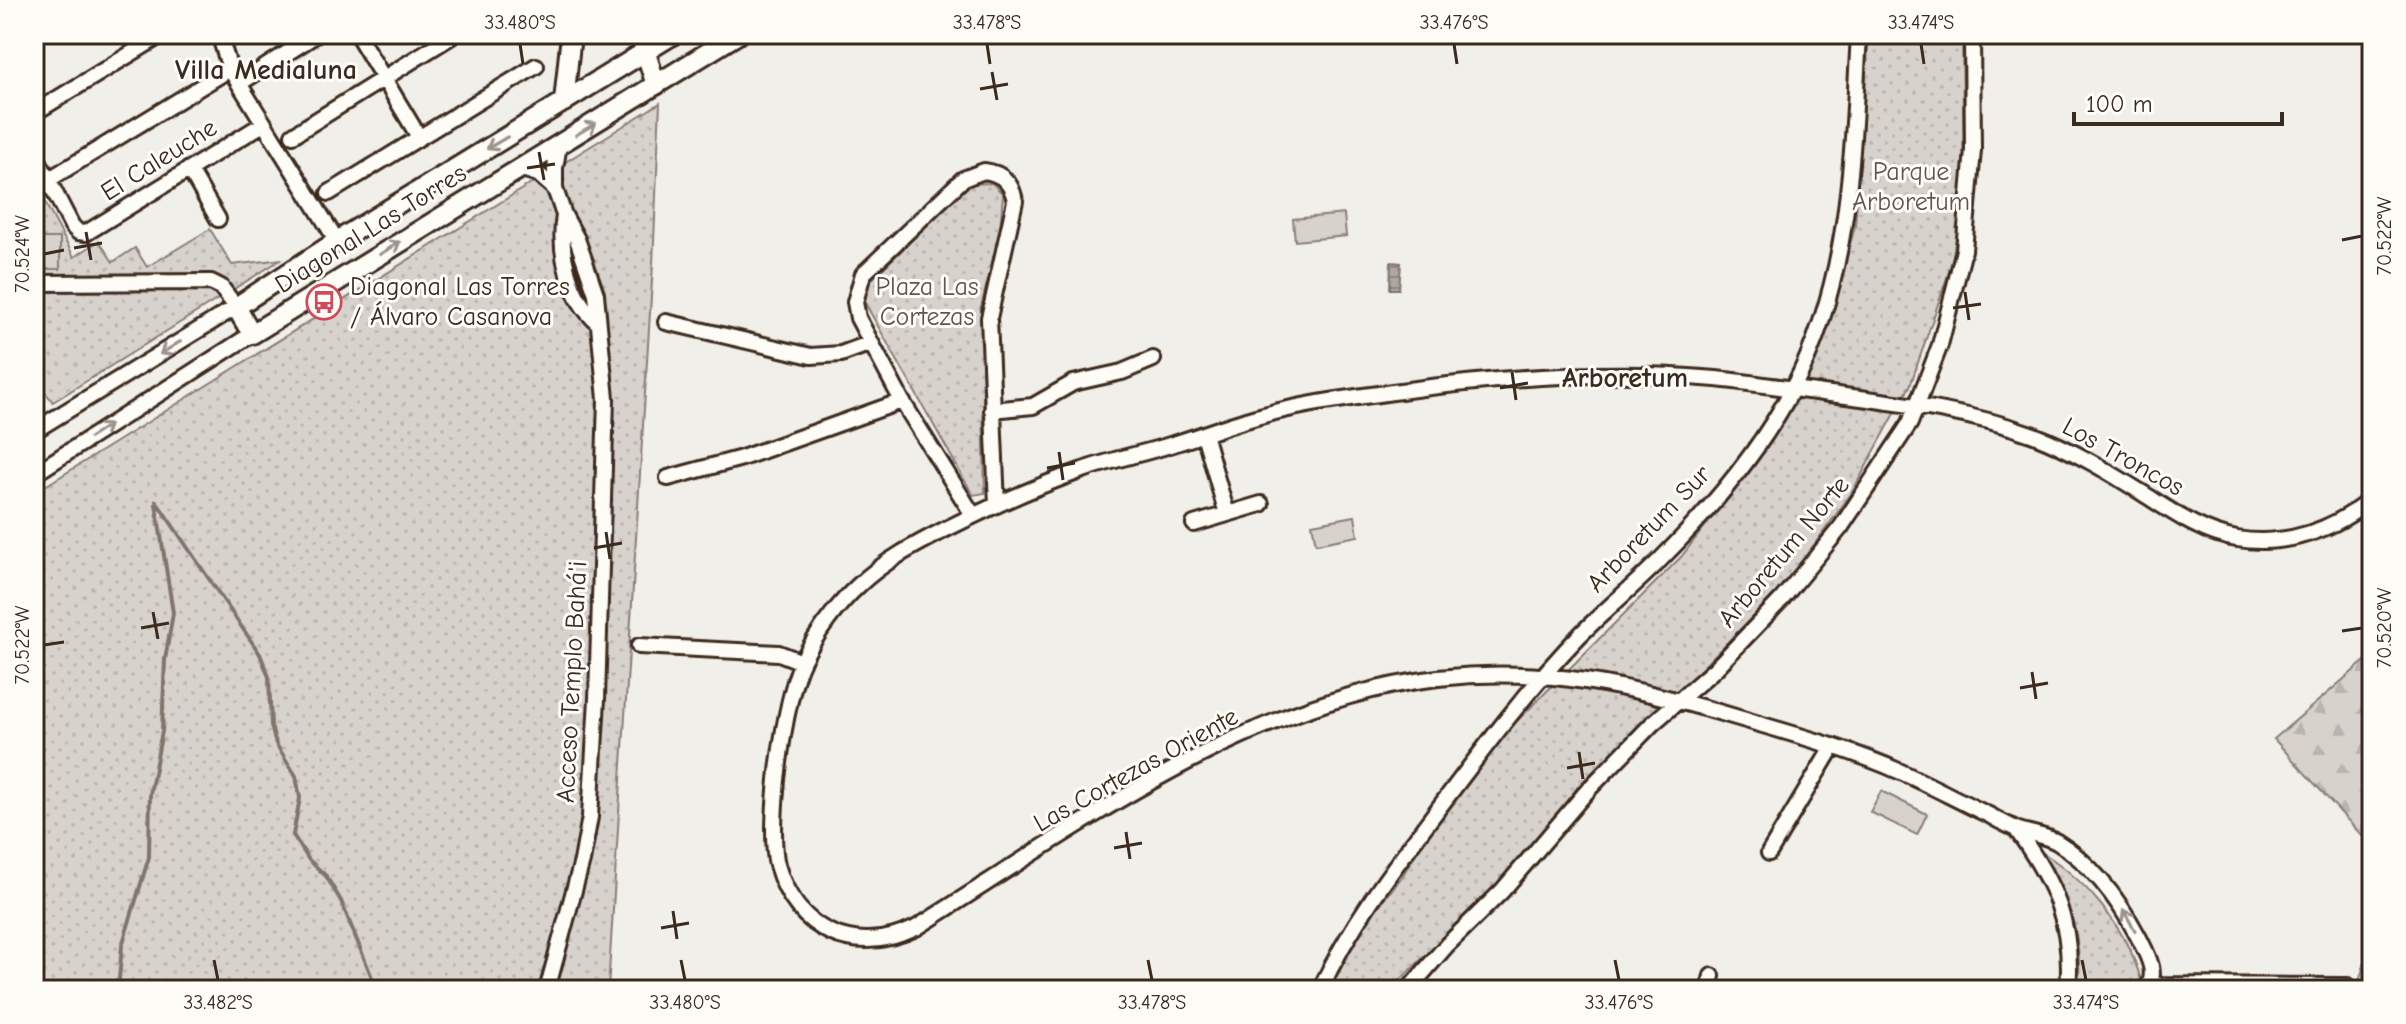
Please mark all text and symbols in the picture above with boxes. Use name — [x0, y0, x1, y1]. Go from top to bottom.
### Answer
text: 33.480°S — [484, 11, 556, 34]
text: 33.478°S — [953, 11, 1021, 34]
text: 33.476°S — [1419, 11, 1489, 34]
text: 33.474°S — [1888, 11, 1954, 34]
district label: Villa Medialuna — [175, 54, 357, 86]
scale bar — [2074, 76, 2282, 126]
text: 100 m — [2086, 90, 2153, 118]
street label: El Caleuche — [96, 113, 222, 207]
one-way arrow — [574, 121, 597, 137]
one-way arrow — [486, 135, 509, 151]
park label: Parque Arboretum — [1852, 157, 1970, 217]
street label: Diagonal Las Torres — [270, 158, 472, 300]
text: 70.522°W — [2373, 196, 2396, 275]
text: 70.524°W — [11, 214, 34, 293]
one-way arrow — [378, 240, 401, 256]
place label: Diagonal Las Torres / Álvaro Casanova — [350, 272, 570, 332]
park label: Plaza Las Cortezas — [875, 272, 979, 332]
bus stop icon: Diagonal Las Torres / Álvaro Casanova — [305, 283, 343, 321]
one-way arrow — [159, 340, 182, 356]
district label: Arboretum — [1562, 362, 1688, 394]
street label: Los Troncos — [2057, 411, 2189, 503]
one-way arrow — [88, 423, 110, 440]
street label: Arboretum Sur — [1581, 459, 1718, 599]
street label: Arboretum Norte — [1712, 470, 1856, 634]
street label: Acceso Templo Bahá'i — [551, 560, 593, 804]
text: 70.520°W — [2373, 587, 2396, 668]
text: 70.522°W — [11, 605, 34, 684]
street label: Las Cortezas Oriente — [1029, 701, 1243, 839]
one-way arrow — [2121, 909, 2137, 932]
text: 33.482°S — [183, 991, 253, 1014]
text: 33.480°S — [649, 991, 721, 1014]
text: 33.478°S — [1118, 991, 1186, 1014]
text: 33.476°S — [1584, 991, 1654, 1014]
text: 33.474°S — [2053, 991, 2119, 1014]

